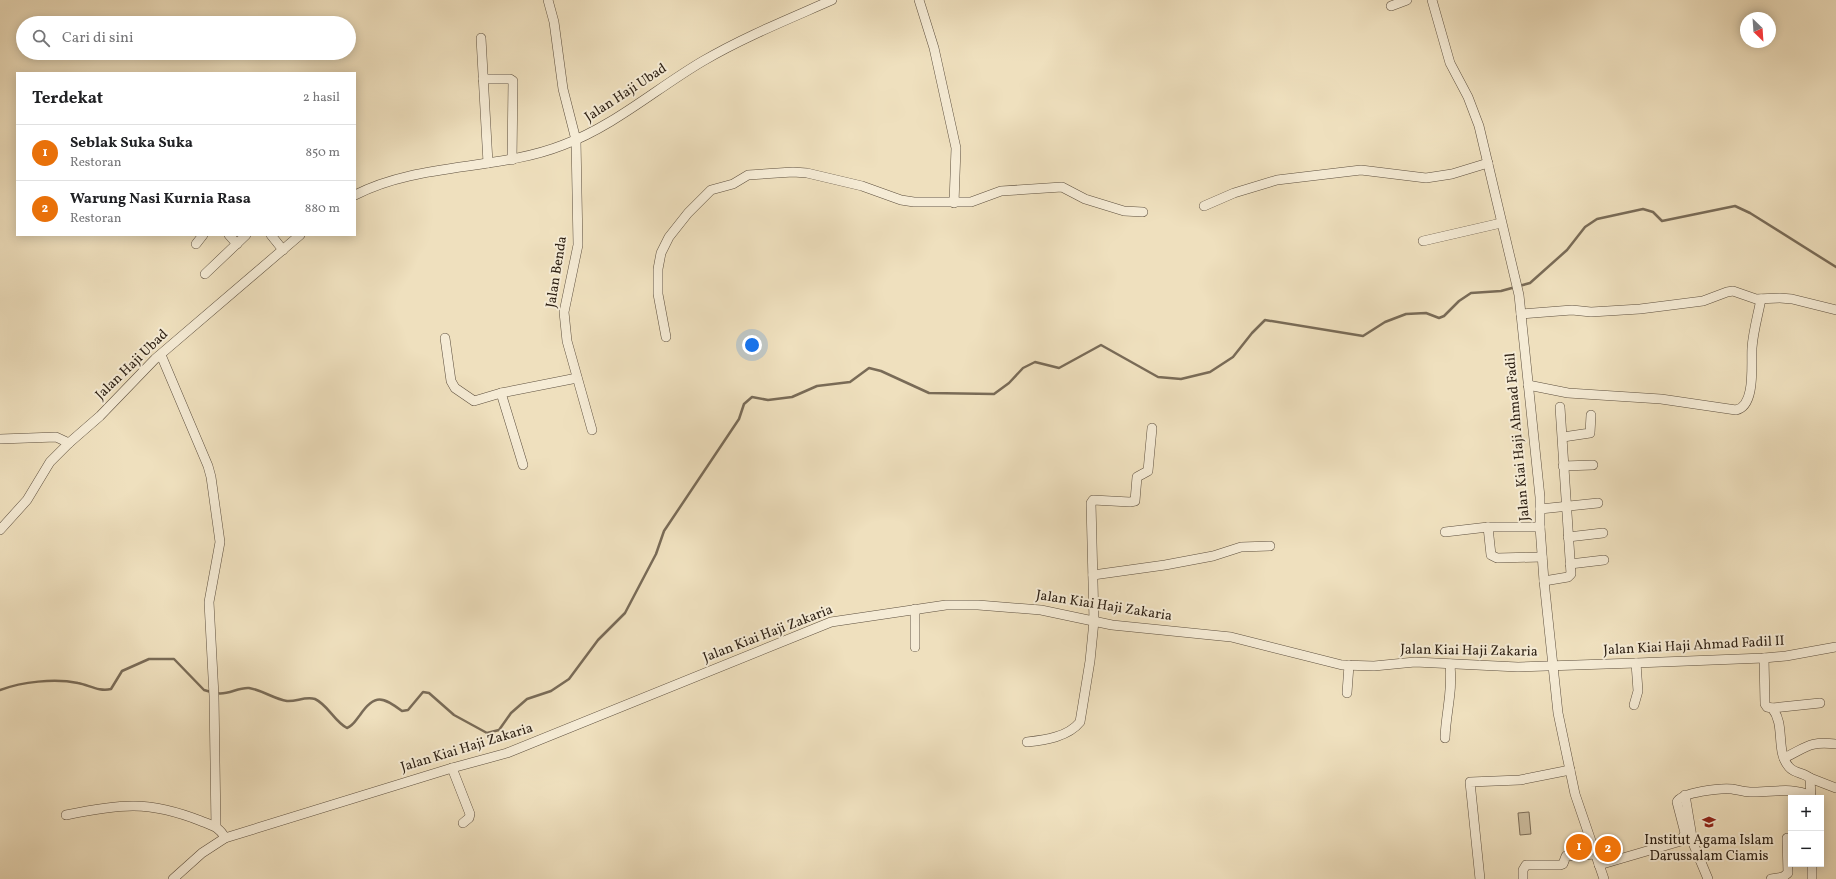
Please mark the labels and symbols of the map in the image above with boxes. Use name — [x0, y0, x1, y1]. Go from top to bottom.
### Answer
north arrow — [1740, 12, 1776, 48]
street label: Jalan Haji Ubad — [581, 59, 671, 127]
street label: Jalan Benda — [542, 235, 572, 309]
street label: Jalan Haji Ubad — [91, 325, 173, 405]
your location — [742, 335, 762, 355]
street label: Jalan Kiai Haji Ahmad Fadil — [1501, 352, 1535, 522]
street label: Jalan Kiai Haji Zakaria — [1035, 586, 1173, 626]
street label: Jalan Kiai Haji Zakaria — [700, 600, 836, 668]
street label: Jalan Kiai Haji Ahmad Fadil II — [1603, 632, 1785, 660]
street label: Jalan Kiai Haji Zakaria — [1400, 640, 1538, 662]
street label: Jalan Kiai Haji Zakaria — [398, 719, 536, 777]
school or university icon: Institut Agama Islam Darussalam Ciamis — [1701, 814, 1717, 830]
place label: Institut Agama Islam Darussalam Ciamis — [1644, 831, 1774, 866]
pin: 1 — [1566, 832, 1592, 862]
pin: 2 — [1595, 834, 1621, 864]

